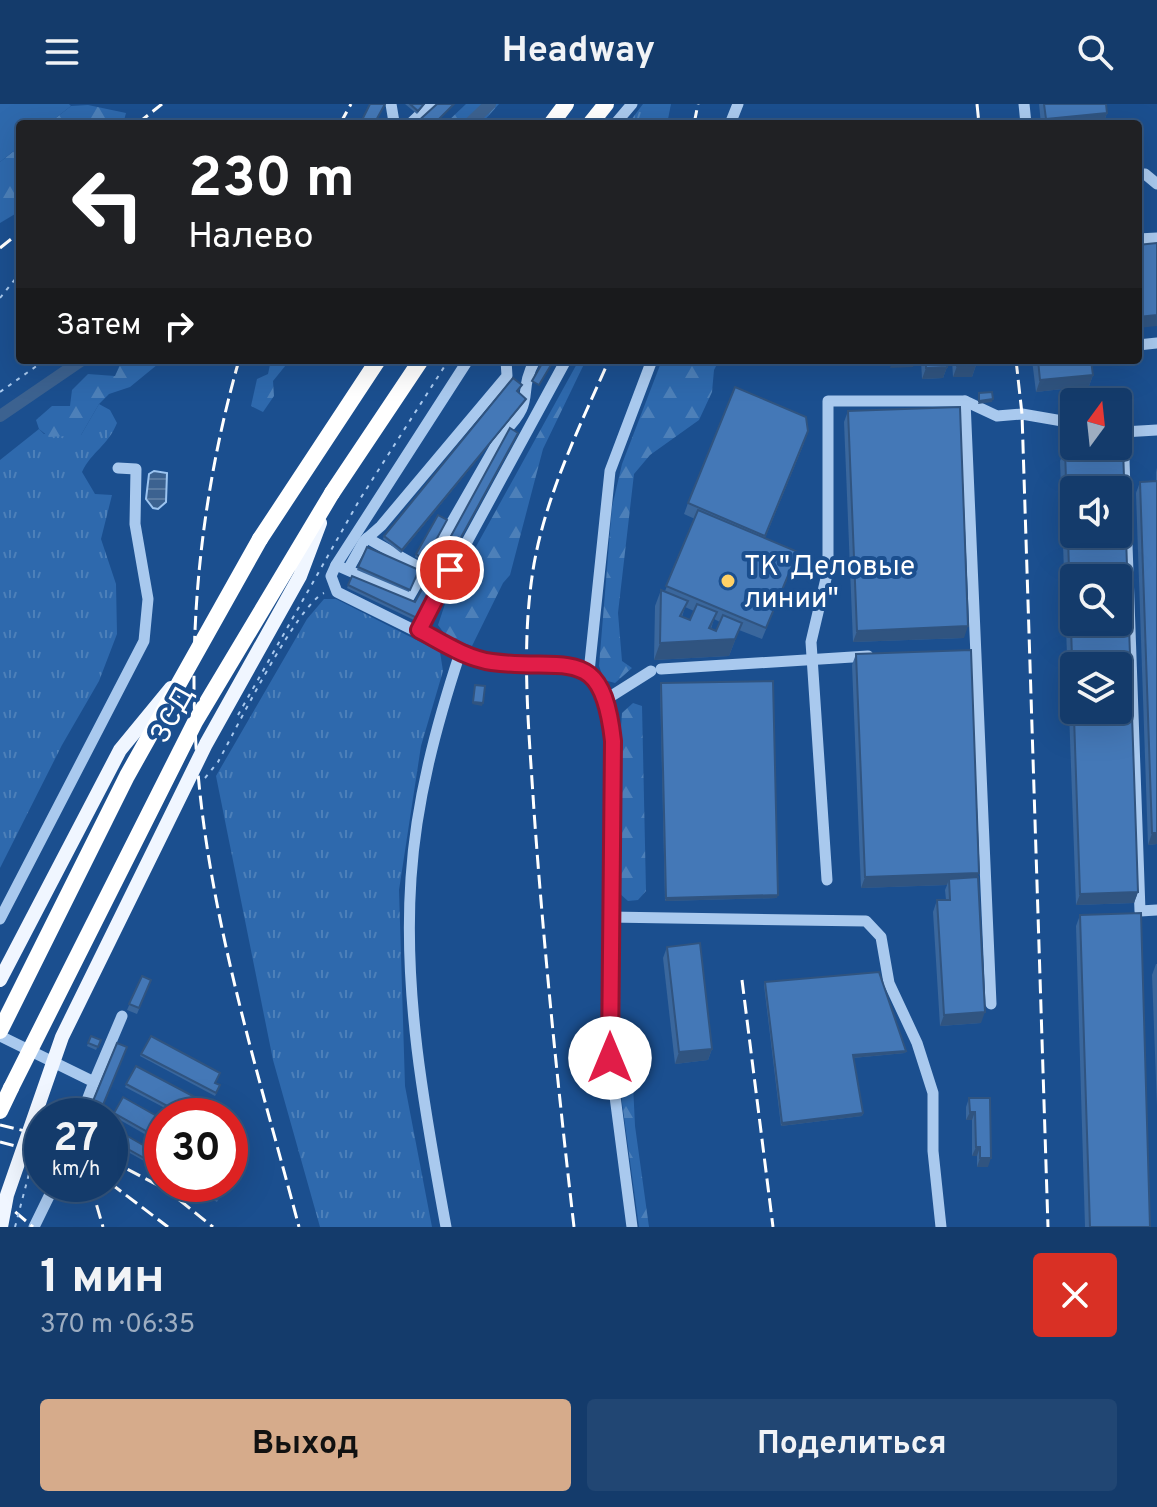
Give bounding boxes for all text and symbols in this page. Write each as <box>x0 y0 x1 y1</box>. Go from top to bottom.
text: Headway <box>502 29 655 75</box>
icon: menu <box>40 30 84 74</box>
icon: search <box>1073 30 1117 74</box>
text: 230 m <box>188 146 355 216</box>
icon: left <box>56 152 160 256</box>
text: Налево <box>188 215 314 261</box>
icon: right <box>157 304 201 348</box>
text: Затем <box>56 308 141 345</box>
north arrow <box>1060 388 1132 460</box>
map controls <box>1060 388 1132 724</box>
button: sound <box>1060 476 1132 548</box>
pin <box>416 536 484 604</box>
icon: arrive <box>428 548 472 592</box>
place label: ТК"Деловые линии" <box>744 550 915 618</box>
button: search <box>1060 564 1132 636</box>
marker: ТК"Деловые линии" <box>719 572 737 590</box>
button: layers <box>1060 652 1132 724</box>
street label: ЗСД <box>143 681 204 750</box>
position arrow <box>568 1016 652 1100</box>
speed limit sign: 30 <box>144 1098 248 1202</box>
text: 27 <box>53 1115 99 1165</box>
text: km/h <box>52 1157 100 1183</box>
text: 1 мин <box>40 1249 165 1309</box>
button: close <box>1033 1253 1117 1337</box>
text: 370 m · 06:35 <box>40 1309 195 1342</box>
button: Выход <box>40 1399 571 1491</box>
button: Поделиться <box>587 1399 1117 1491</box>

